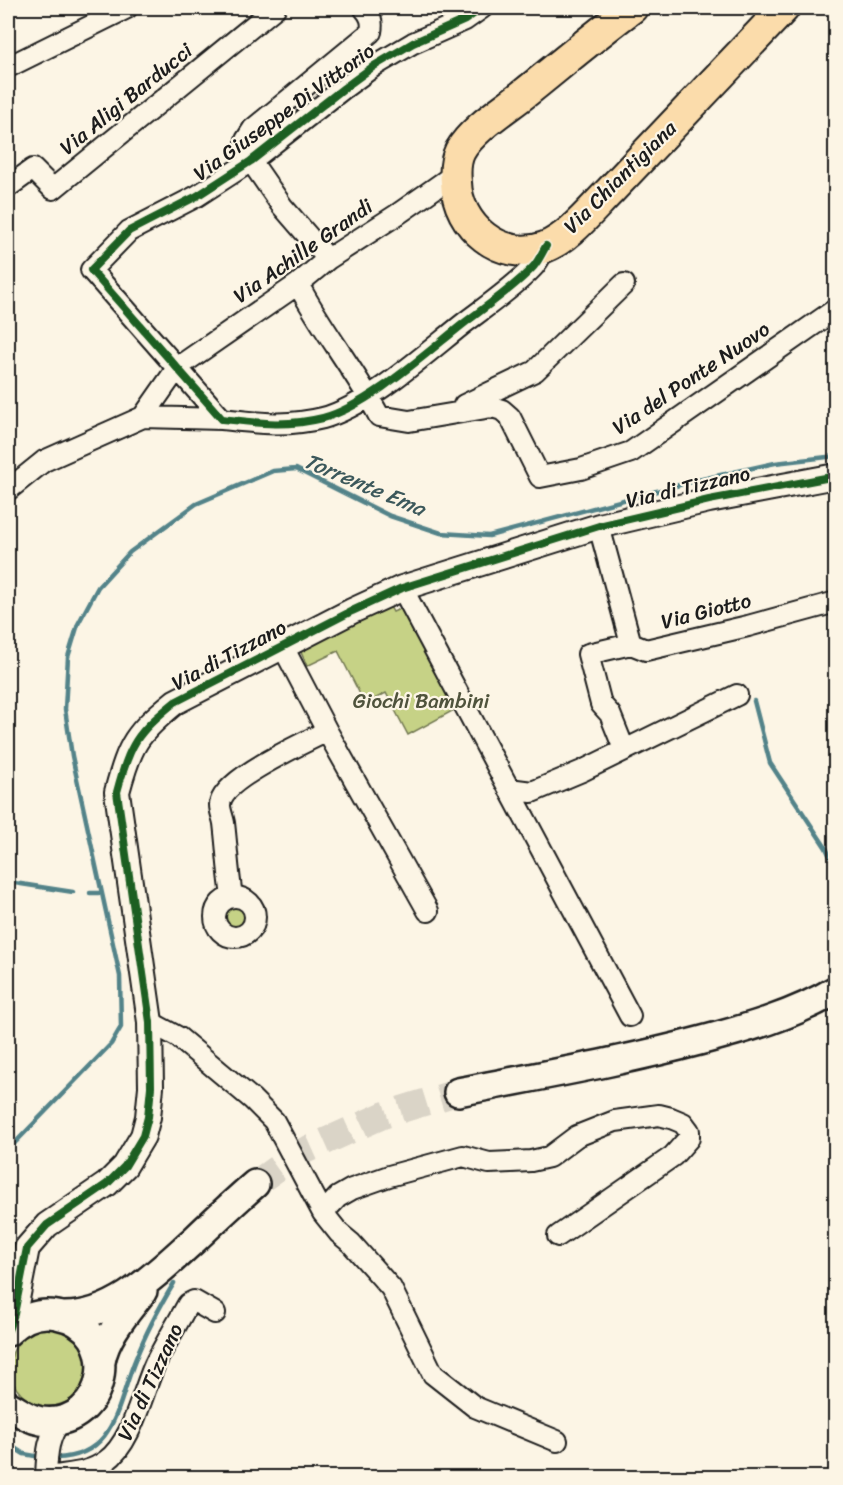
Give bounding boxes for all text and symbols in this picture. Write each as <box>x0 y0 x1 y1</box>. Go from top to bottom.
street label: Via Aligi Barducci <box>51 32 202 165</box>
street label: Via Giuseppe Di Vittorio <box>185 33 383 191</box>
street label: Via Chiantigiana <box>554 111 686 243</box>
street label: Via Achille Grandi <box>225 188 382 314</box>
street label: Via del Ponte Nuovo <box>604 311 778 445</box>
water label: Torrente Ema <box>298 441 434 528</box>
street label: Via di Tizzano <box>622 454 754 520</box>
street label: Via Giotto <box>657 581 755 641</box>
street label: Via di Tizzano <box>164 609 294 701</box>
park label: Giochi Bambini <box>353 682 491 720</box>
street label: Via di Tizzano <box>106 1317 194 1447</box>

